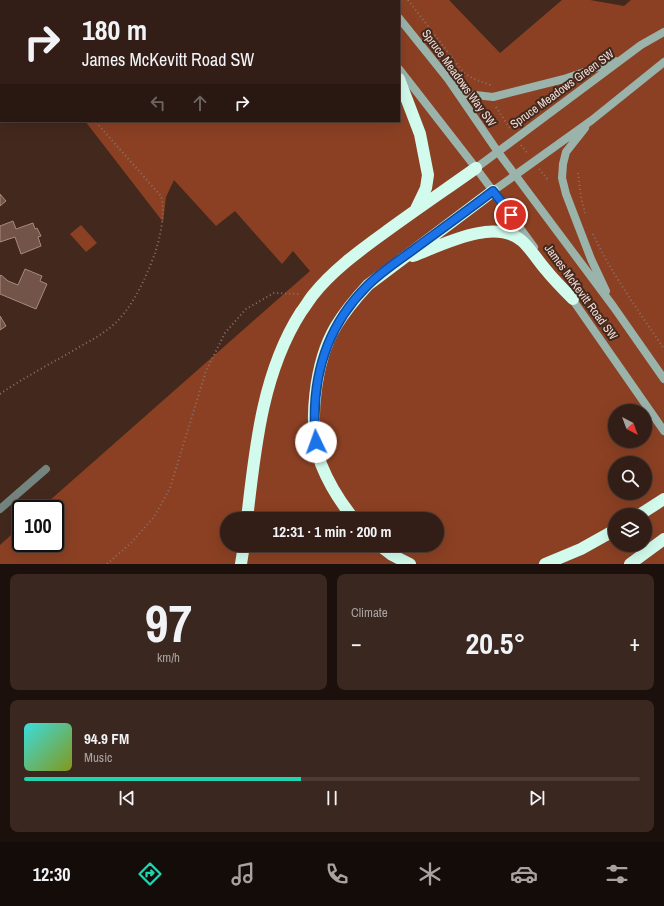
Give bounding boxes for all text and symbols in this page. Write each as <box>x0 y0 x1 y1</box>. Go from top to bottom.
text: 180 m <box>82 11 147 49</box>
icon: right <box>16 16 68 68</box>
street label: Spruce Meadows Way SW <box>418 26 500 130</box>
street label: Spruce Meadows Green SW <box>507 45 618 132</box>
text: James McKevitt Road SW <box>82 47 254 72</box>
icon: left <box>147 92 169 114</box>
icon: ahead <box>189 92 211 114</box>
icon: right <box>231 92 253 114</box>
pin <box>494 198 528 232</box>
icon: arrive <box>500 204 522 226</box>
street label: James McKevitt Road SW <box>541 241 622 344</box>
north arrow <box>608 404 652 448</box>
map controls <box>608 404 652 552</box>
position arrow <box>295 421 337 463</box>
button: search <box>608 456 652 500</box>
speed limit sign: 100 <box>12 500 64 552</box>
button: layers <box>608 508 652 552</box>
text: 12:31 · 1 min · 200 m <box>273 521 391 542</box>
text: 97 <box>145 588 192 658</box>
text: Climate <box>351 604 388 621</box>
text: 20.5° <box>466 623 525 663</box>
text: − <box>351 628 362 658</box>
text: + <box>629 628 640 658</box>
text: km/h <box>157 649 180 666</box>
text: 94.9 FM <box>84 728 129 749</box>
text: Music <box>84 749 112 766</box>
icon: previous <box>116 787 138 809</box>
icon: pause <box>321 787 343 809</box>
icon: next <box>526 787 548 809</box>
icon: directions <box>136 860 164 888</box>
icon: music <box>229 860 257 888</box>
icon: phone <box>323 860 351 888</box>
icon: climate <box>416 860 444 888</box>
icon: car <box>510 860 538 888</box>
icon: filters <box>603 860 631 888</box>
text: 12:30 <box>33 862 70 887</box>

